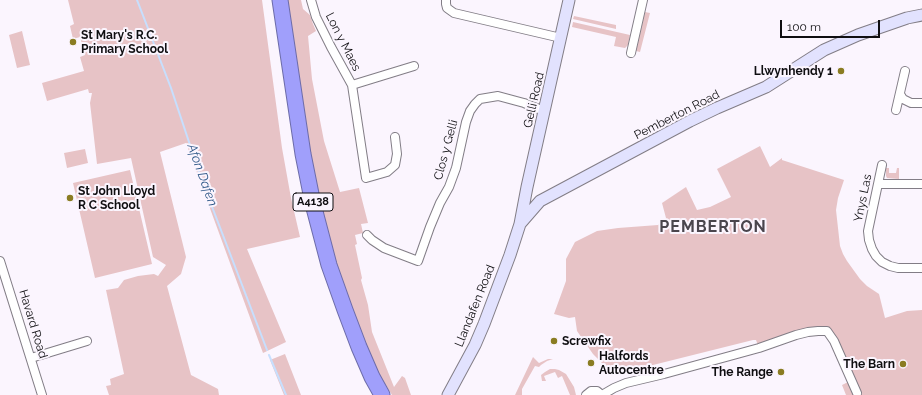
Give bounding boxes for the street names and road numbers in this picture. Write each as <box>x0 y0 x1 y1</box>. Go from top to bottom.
street label: Lon y Maes <box>322 10 364 74</box>
street label: Gelli Road <box>521 71 547 129</box>
street label: Pemberton Road <box>632 87 722 143</box>
street label: Clos y Gelli <box>431 118 461 182</box>
street label: Ynys Las <box>851 173 875 223</box>
road number: A4138 <box>293 193 333 211</box>
street label: Llandafen Road <box>452 263 498 349</box>
street label: Havard Road <box>16 288 50 360</box>

